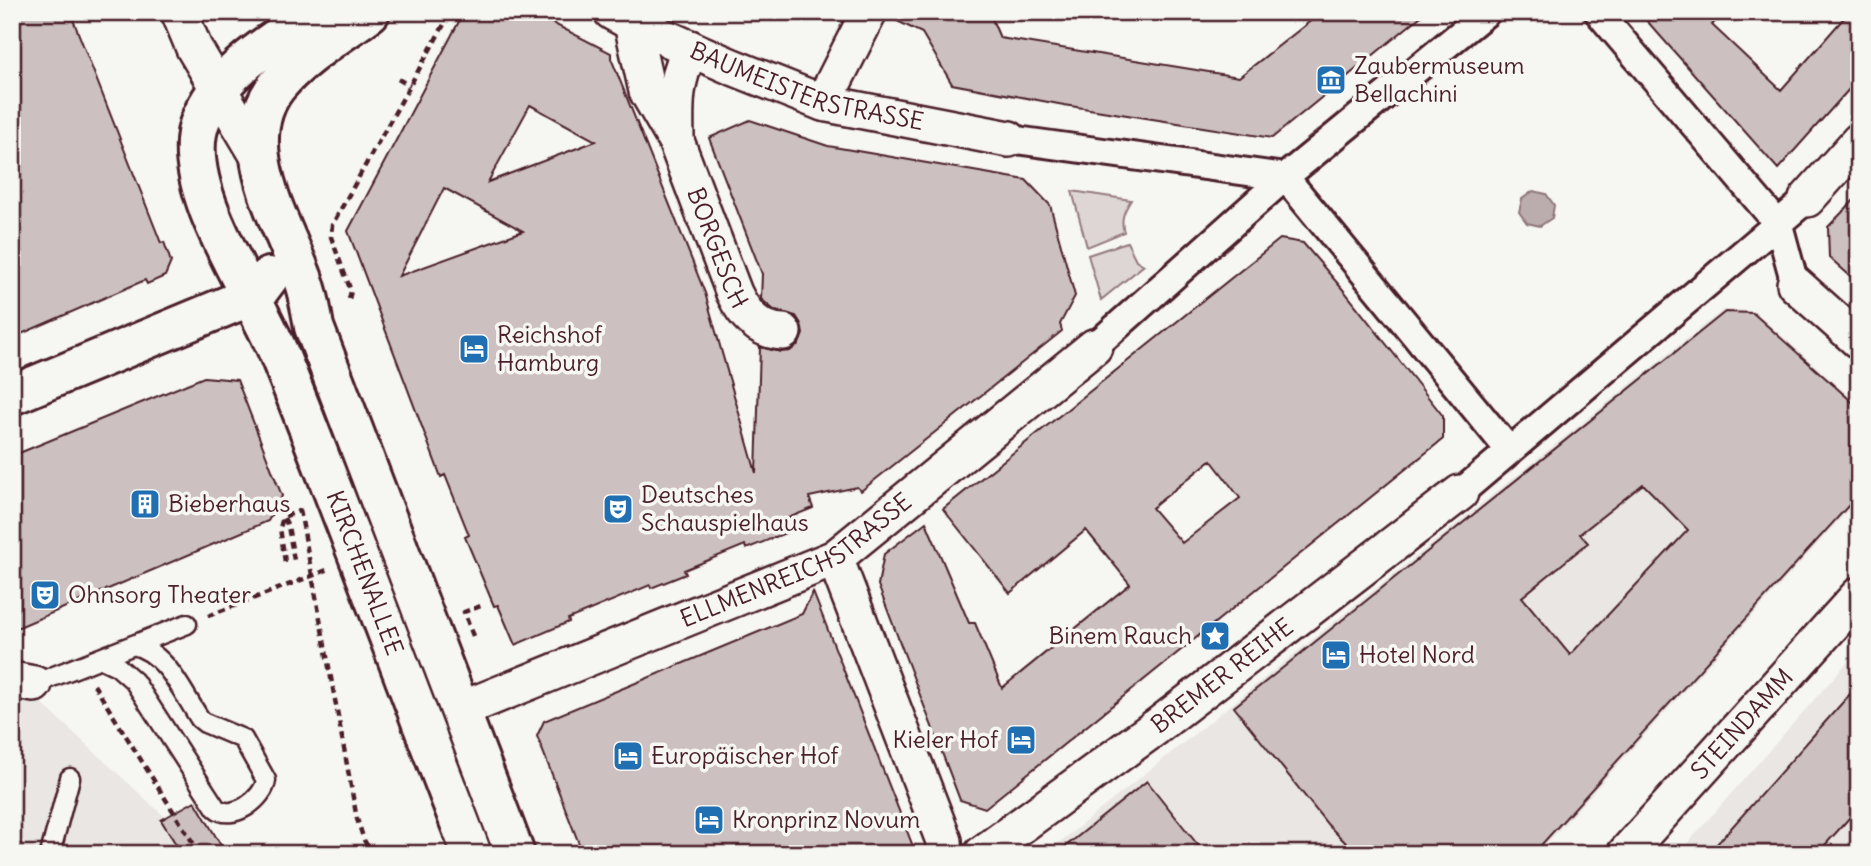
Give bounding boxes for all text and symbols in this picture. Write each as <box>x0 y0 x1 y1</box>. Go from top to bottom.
street label: BAUMEISTERSTRASSE <box>686 34 926 136</box>
place label: Zaubermuseum Bellachini <box>1354 50 1525 108</box>
museum icon: Zaubermuseum Bellachini <box>1314 63 1348 97</box>
street label: BORGESCH <box>681 183 755 313</box>
place label: Reichshof Hamburg <box>497 319 603 377</box>
hotel icon: Reichshof Hamburg <box>457 332 491 366</box>
place label: Deutsches Schauspielhaus <box>641 479 809 537</box>
street label: KIRCHENALLEE <box>320 486 410 659</box>
street label: ELLMENREICHSTRASSE <box>675 486 917 633</box>
building icon: Bieberhaus <box>128 487 162 521</box>
place label: Bieberhaus <box>168 488 290 518</box>
theatre icon: Deutsches Schauspielhaus <box>601 492 635 526</box>
theatre icon: Ohnsorg Theater <box>28 578 62 612</box>
place label: Ohnsorg Theater <box>68 579 251 609</box>
street label: BREMER REIHE <box>1145 611 1299 739</box>
place icon: Binem Rauch <box>1198 619 1232 653</box>
place label: Binem Rauch <box>1049 620 1192 650</box>
hotel icon: Hotel Nord <box>1319 638 1353 672</box>
place label: Hotel Nord <box>1359 639 1475 669</box>
street label: STEINDAMM <box>1684 662 1799 785</box>
hotel icon: Kieler Hof <box>1004 723 1038 757</box>
place label: Kieler Hof <box>893 724 999 754</box>
hotel icon: Europäischer Hof <box>611 739 645 773</box>
place label: Europäischer Hof <box>651 740 840 770</box>
hotel icon: Kronprinz Novum <box>692 803 726 837</box>
place label: Kronprinz Novum <box>732 804 920 834</box>

